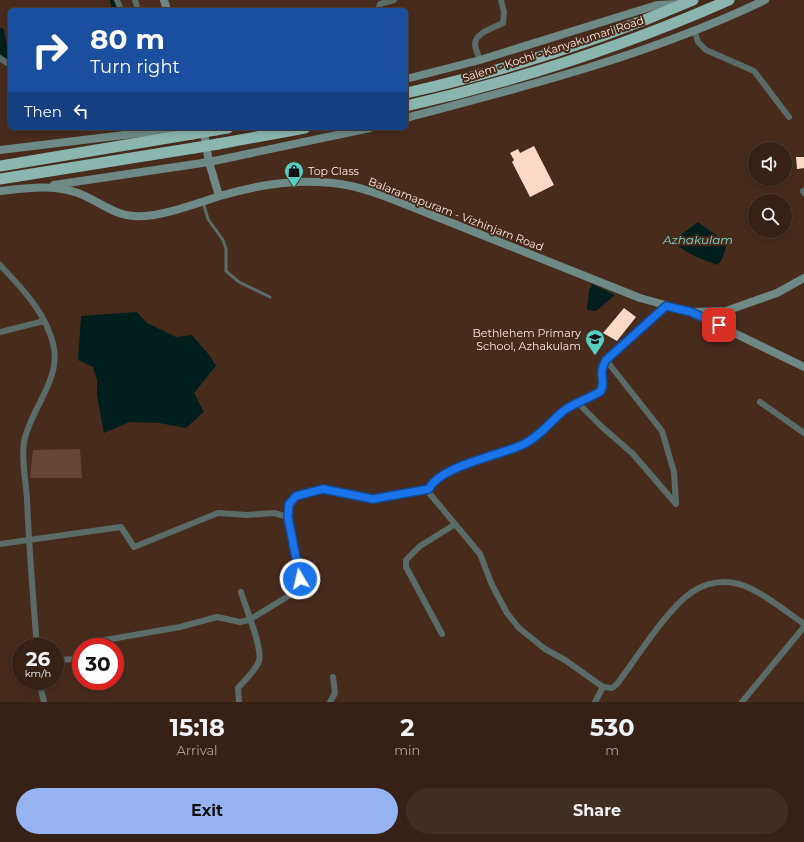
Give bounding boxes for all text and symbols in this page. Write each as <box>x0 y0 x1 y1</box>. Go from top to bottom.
street label: Salem - Kochi - Kanyakumari Road <box>460 13 646 85</box>
text: 80 m <box>90 22 165 56</box>
icon: right <box>24 24 76 76</box>
text: Turn right <box>90 56 180 78</box>
icon: left <box>70 100 92 122</box>
text: Then <box>24 102 62 121</box>
map controls <box>748 142 792 238</box>
button: sound <box>748 142 792 186</box>
shop icon: Top Class <box>283 160 305 188</box>
place label: Top Class <box>308 164 360 178</box>
street label: Balaramapuram - Vizhinjam Road <box>366 174 546 254</box>
button: search <box>748 194 792 238</box>
water label: Azhakulam <box>662 232 733 247</box>
pin <box>702 308 736 342</box>
icon: arrive <box>708 314 730 336</box>
place label: Bethlehem Primary School, Azhakulam <box>473 326 581 353</box>
school or university icon: Bethlehem Primary School, Azhakulam <box>584 328 606 356</box>
position arrow <box>279 558 321 600</box>
speed limit sign: 30 <box>72 638 124 690</box>
text: 26 <box>26 647 50 671</box>
text: km/h <box>25 667 51 680</box>
text: 15:18 <box>170 713 225 742</box>
text: 2 <box>400 713 414 742</box>
text: 530 <box>590 713 634 742</box>
text: Arrival <box>177 742 218 758</box>
text: min <box>394 742 420 758</box>
text: m <box>605 742 619 758</box>
button: Exit <box>16 788 398 834</box>
button: Share <box>406 788 788 834</box>

